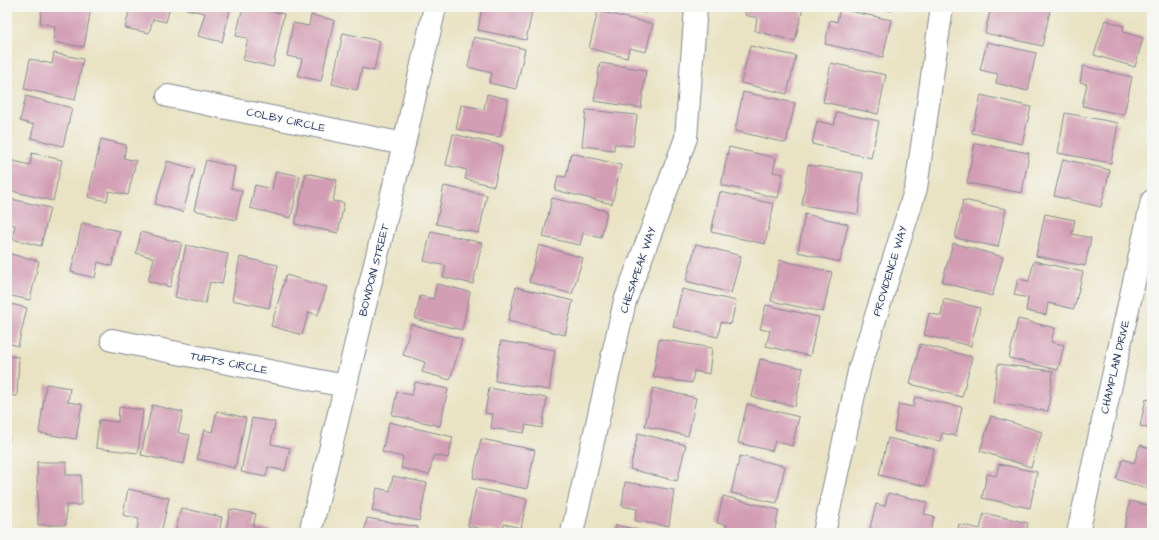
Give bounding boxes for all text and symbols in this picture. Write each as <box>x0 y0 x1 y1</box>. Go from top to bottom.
street label: COLBY CIRCLE <box>245 104 327 136</box>
street label: BOWDOIN STREET <box>355 222 393 318</box>
street label: PROVIDENCE WAY <box>869 224 911 318</box>
street label: CHESAPEAK WAY <box>616 225 660 315</box>
street label: CHAMPLAIN DRIVE <box>1097 318 1133 415</box>
street label: TUFTS CIRCLE <box>189 348 269 378</box>

